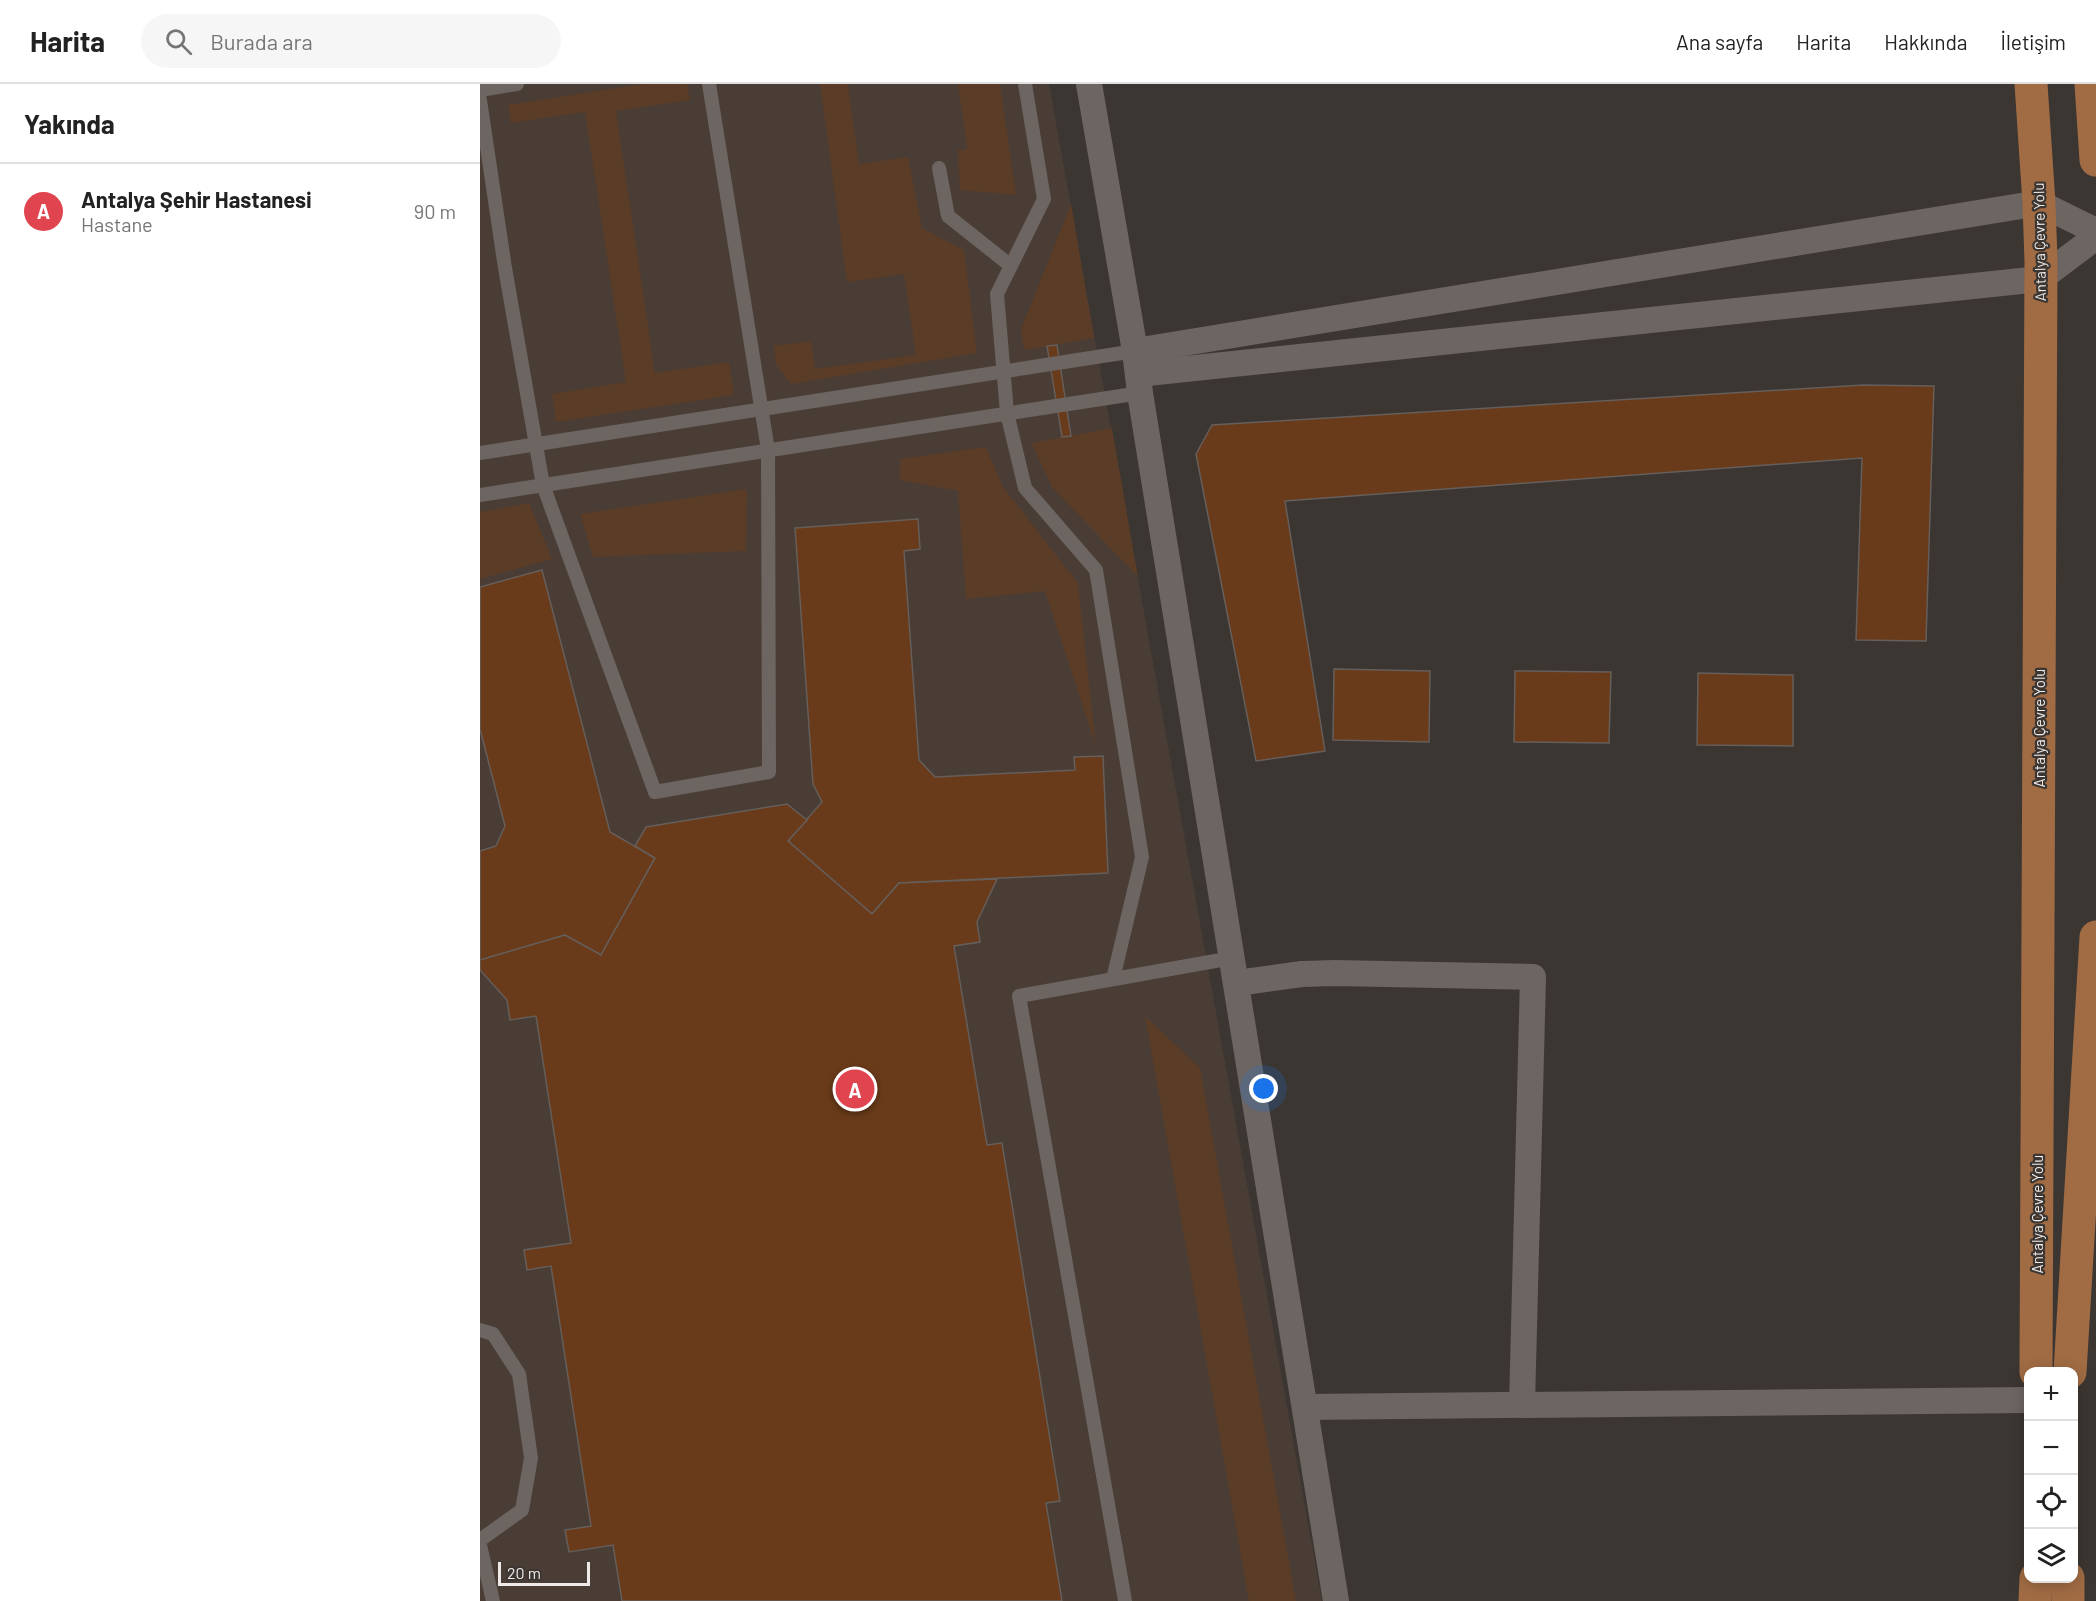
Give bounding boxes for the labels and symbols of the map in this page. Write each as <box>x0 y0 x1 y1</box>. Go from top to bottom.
street label: Antalya Çevre Yolu <box>2029 182 2049 302</box>
street label: Antalya Çevre Yolu <box>2030 669 2048 787</box>
pin: A <box>836 1066 874 1112</box>
your location <box>1249 1074 1278 1103</box>
street label: Antalya Çevre Yolu <box>2028 1155 2046 1273</box>
scale bar <box>498 1559 590 1586</box>

